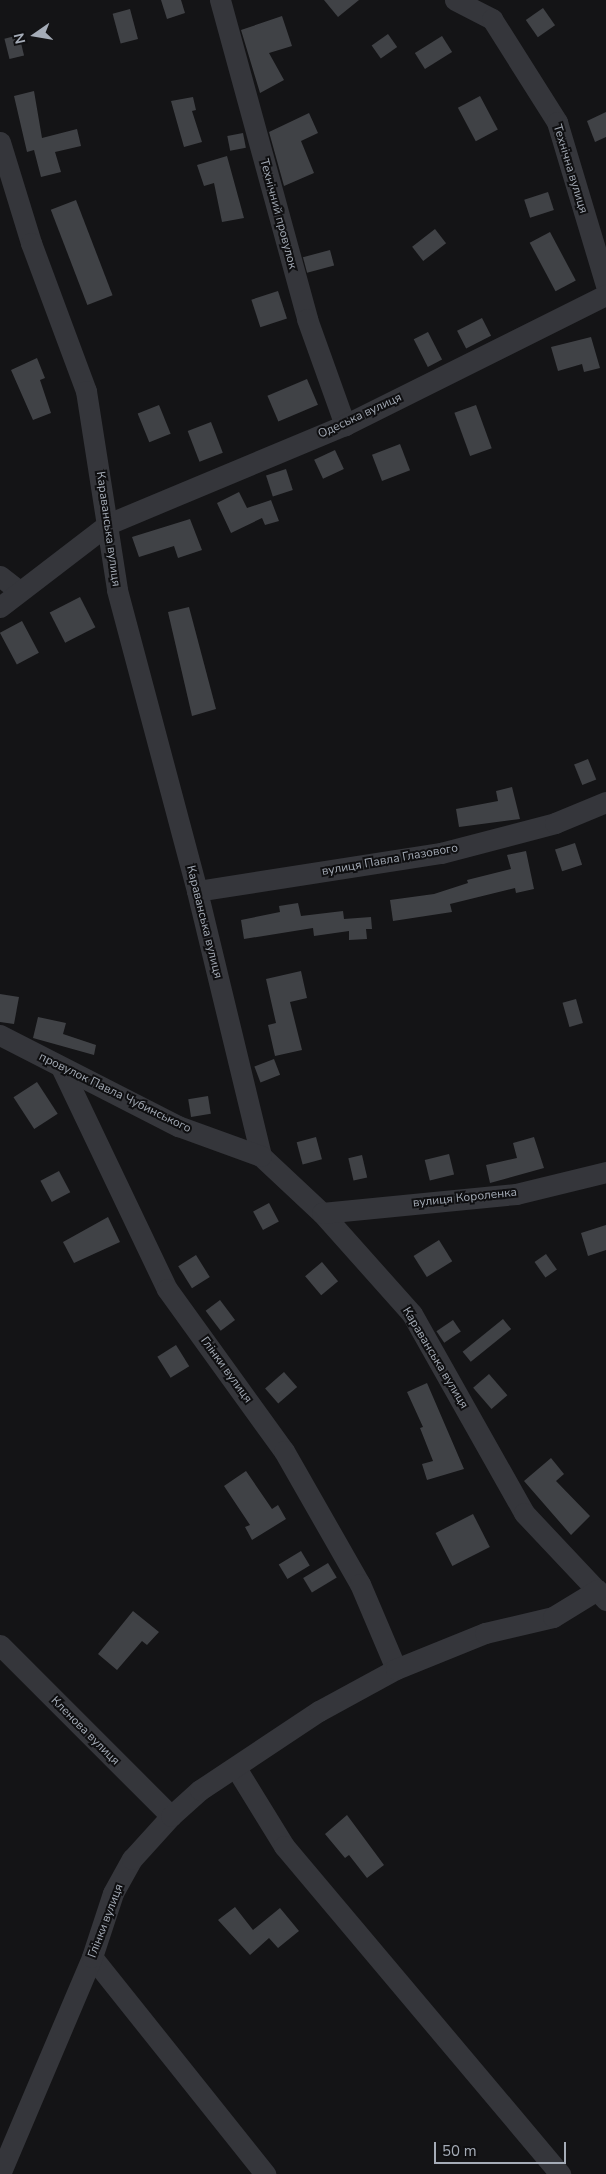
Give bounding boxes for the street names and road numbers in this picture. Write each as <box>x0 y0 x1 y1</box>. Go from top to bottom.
street label: Технічна вулиця <box>550 123 590 215</box>
street label: Технічний провулок <box>256 157 300 271</box>
street label: Одеська вулиця <box>316 390 404 442</box>
street label: Караванська вулиця <box>93 471 123 587</box>
street label: вулиця Павла Глазового <box>321 841 459 879</box>
street label: Караванська вулиця <box>183 864 225 980</box>
street label: провулок Павла Чубинського <box>37 1050 193 1136</box>
street label: вулиця Короленка <box>412 1185 518 1211</box>
street label: Караванська вулиця <box>399 1305 471 1411</box>
street label: Глінки вулиця <box>197 1334 255 1406</box>
street label: Кленова вулиця <box>48 1694 122 1768</box>
street label: Глінки вулиця <box>85 1882 127 1960</box>

